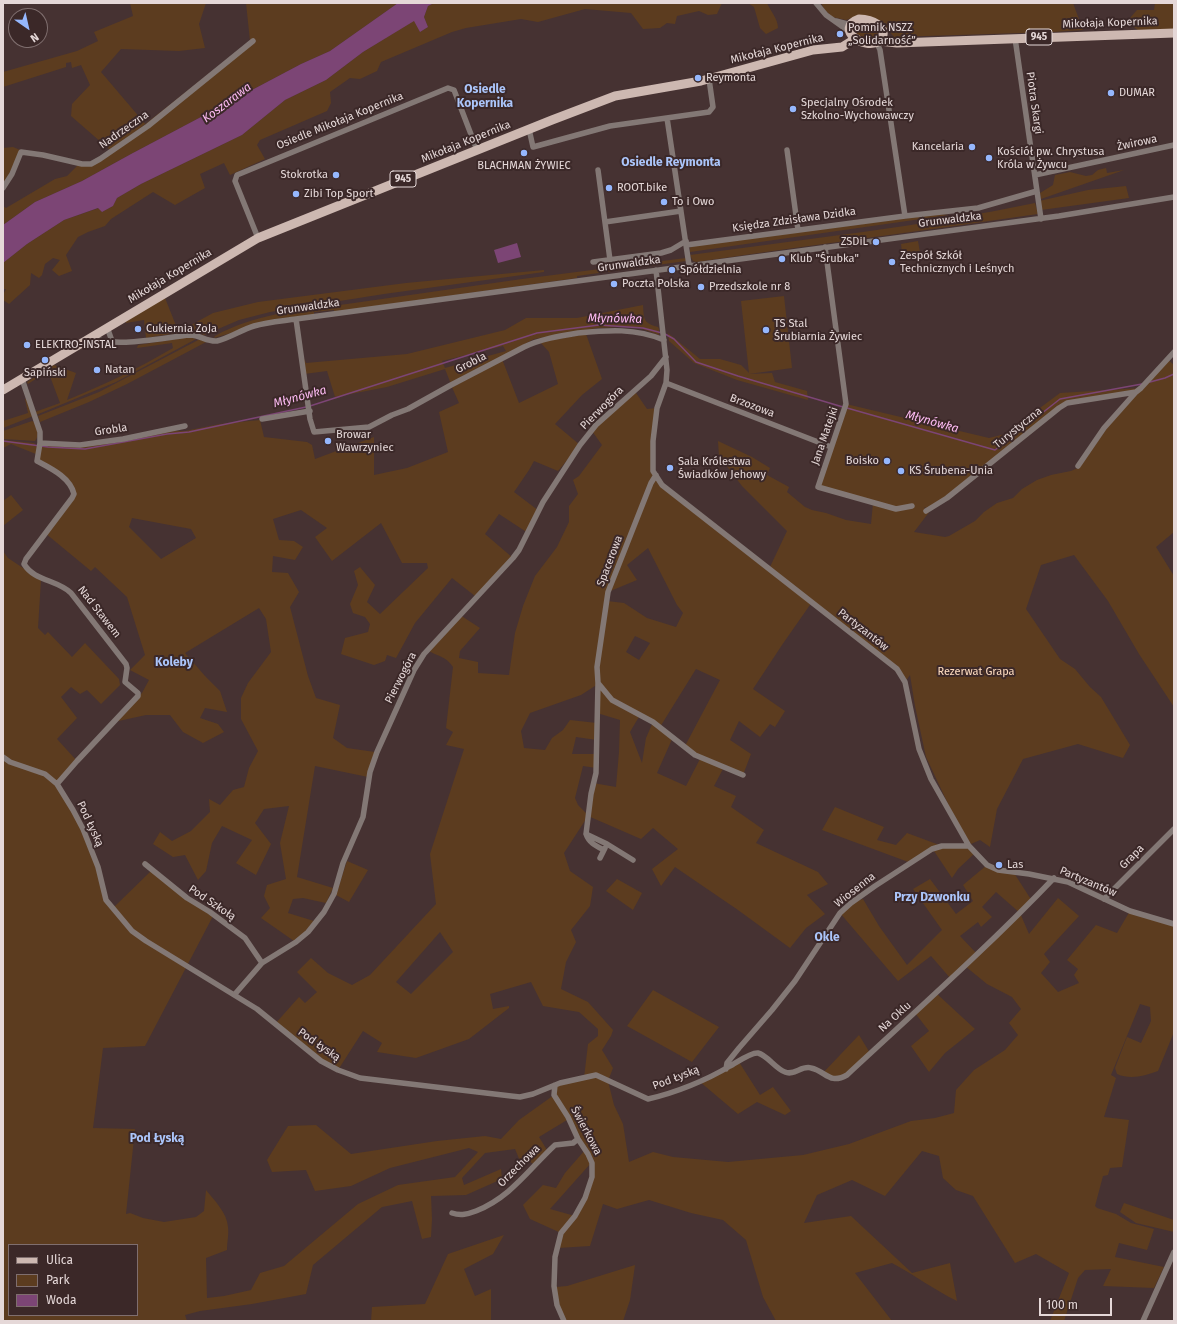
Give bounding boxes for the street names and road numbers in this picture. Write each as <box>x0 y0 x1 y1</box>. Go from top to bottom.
street label: Mikołaja Kopernika <box>1062 15 1158 31</box>
road number: 945 <box>1026 29 1052 45</box>
street label: Mikołaja Kopernika <box>729 31 825 67</box>
street label: Piotra Skargi <box>1023 71 1045 135</box>
street label: Osiedle Mikołaja Kopernika <box>275 89 405 153</box>
street label: Nadrzeczna <box>97 108 151 152</box>
street label: Mikołaja Kopernika <box>419 118 513 166</box>
street label: Żwirowa <box>1116 132 1158 154</box>
road number: 945 <box>390 171 416 187</box>
street label: Księdza Zdzisława Dzidka <box>731 205 857 235</box>
street label: Grunwaldzka <box>918 210 982 230</box>
street label: Mikołaja Kopernika <box>126 246 214 306</box>
street label: Grunwaldzka <box>597 253 661 275</box>
street label: Grunwaldzka <box>276 296 340 318</box>
street label: Grobla <box>453 350 489 376</box>
street label: Pierwogóra <box>578 384 626 432</box>
street label: Brzozowa <box>728 391 776 421</box>
street label: Jana Matejki <box>809 405 841 467</box>
street label: Turystyczna <box>991 405 1045 451</box>
street label: Grobla <box>94 421 128 439</box>
street label: Spacerowa <box>594 534 626 588</box>
street label: Nad Stawem <box>75 583 123 641</box>
street label: Partyzantów <box>835 606 891 654</box>
street label: Pierwogóra <box>382 650 420 706</box>
street label: Pod Łyską <box>74 799 106 849</box>
street label: Grapa <box>1117 842 1147 872</box>
street label: Partyzantów <box>1058 864 1118 900</box>
street label: Wiosenna <box>832 870 878 910</box>
street label: Pod Szkołą <box>186 882 238 924</box>
street label: Na Oklu <box>876 999 914 1035</box>
street label: Pod Łyską <box>295 1026 343 1064</box>
street label: Pod Łyską <box>651 1063 701 1093</box>
street label: Świerkowa <box>568 1105 604 1157</box>
street label: Orzechowa <box>495 1142 543 1190</box>

